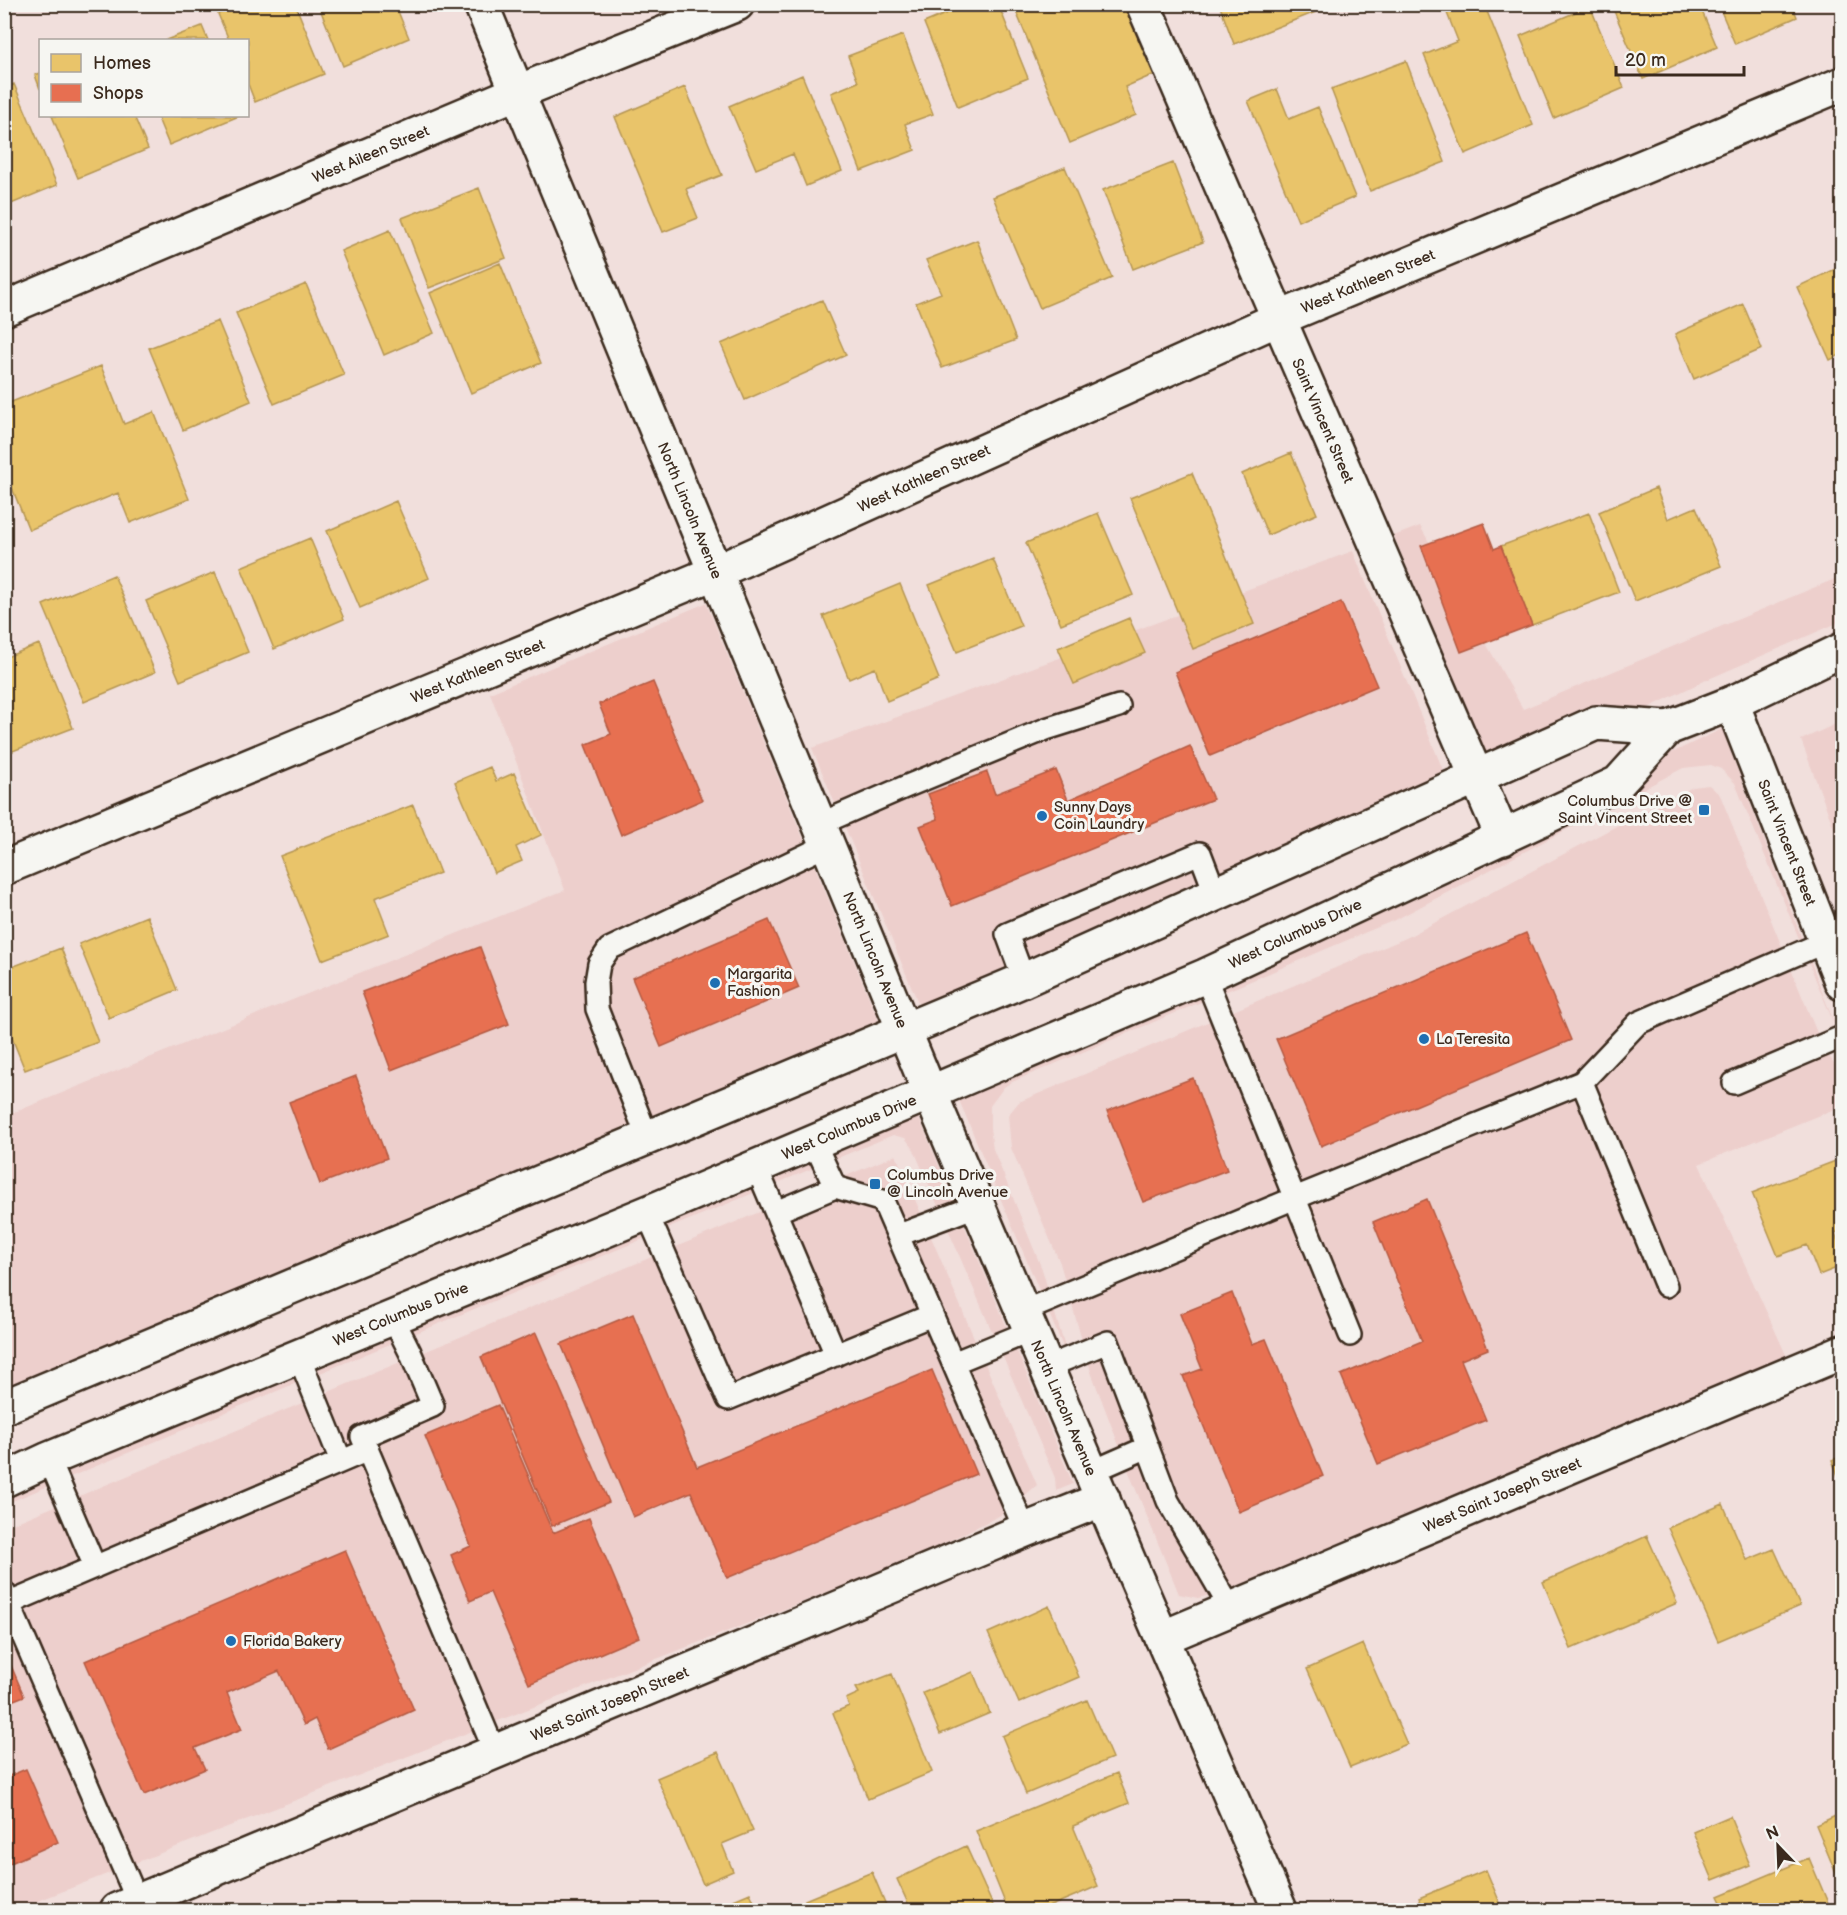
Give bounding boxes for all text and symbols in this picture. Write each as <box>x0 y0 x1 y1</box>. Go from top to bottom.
legend <box>39 39 249 117</box>
scale bar <box>1616 39 1744 77</box>
text: 20 m <box>1625 50 1666 71</box>
text: Homes <box>93 53 151 74</box>
text: Shops <box>93 83 144 104</box>
street label: West Aileen Street <box>309 121 432 187</box>
street label: West Kathleen Street <box>1298 245 1438 318</box>
street label: Saint Vincent Street <box>1288 356 1358 486</box>
street label: North Lincoln Avenue <box>653 440 726 582</box>
street label: West Kathleen Street <box>855 440 993 516</box>
street label: West Kathleen Street <box>408 635 548 707</box>
street label: Saint Vincent Street <box>1754 777 1820 909</box>
place label: Columbus Drive @ Saint Vincent Street <box>1558 792 1692 828</box>
place label: Sunny Days Coin Laundry <box>1054 798 1144 834</box>
marker: Columbus Drive @ Saint Vincent Street <box>1697 803 1711 817</box>
marker: Sunny Days Coin Laundry <box>1035 809 1049 823</box>
street label: North Lincoln Avenue <box>839 889 912 1031</box>
street label: West Columbus Drive <box>1226 895 1365 973</box>
place label: Margarita Fashion <box>727 965 792 1001</box>
marker: Margarita Fashion <box>708 976 722 990</box>
place label: La Teresita <box>1436 1030 1510 1049</box>
marker: La Teresita <box>1417 1032 1431 1046</box>
street label: West Columbus Drive <box>779 1090 920 1164</box>
place label: Columbus Drive @ Lincoln Avenue <box>887 1166 1008 1202</box>
marker: Columbus Drive @ Lincoln Avenue <box>868 1177 882 1191</box>
street label: West Columbus Drive <box>330 1278 471 1351</box>
street label: North Lincoln Avenue <box>1026 1337 1101 1479</box>
street label: West Saint Joseph Street <box>1420 1453 1584 1537</box>
place label: Florida Bakery <box>243 1632 342 1651</box>
marker: Florida Bakery <box>224 1634 238 1648</box>
street label: West Saint Joseph Street <box>528 1662 692 1745</box>
north arrow <box>1748 1816 1808 1876</box>
text: N <box>1763 1822 1782 1845</box>

